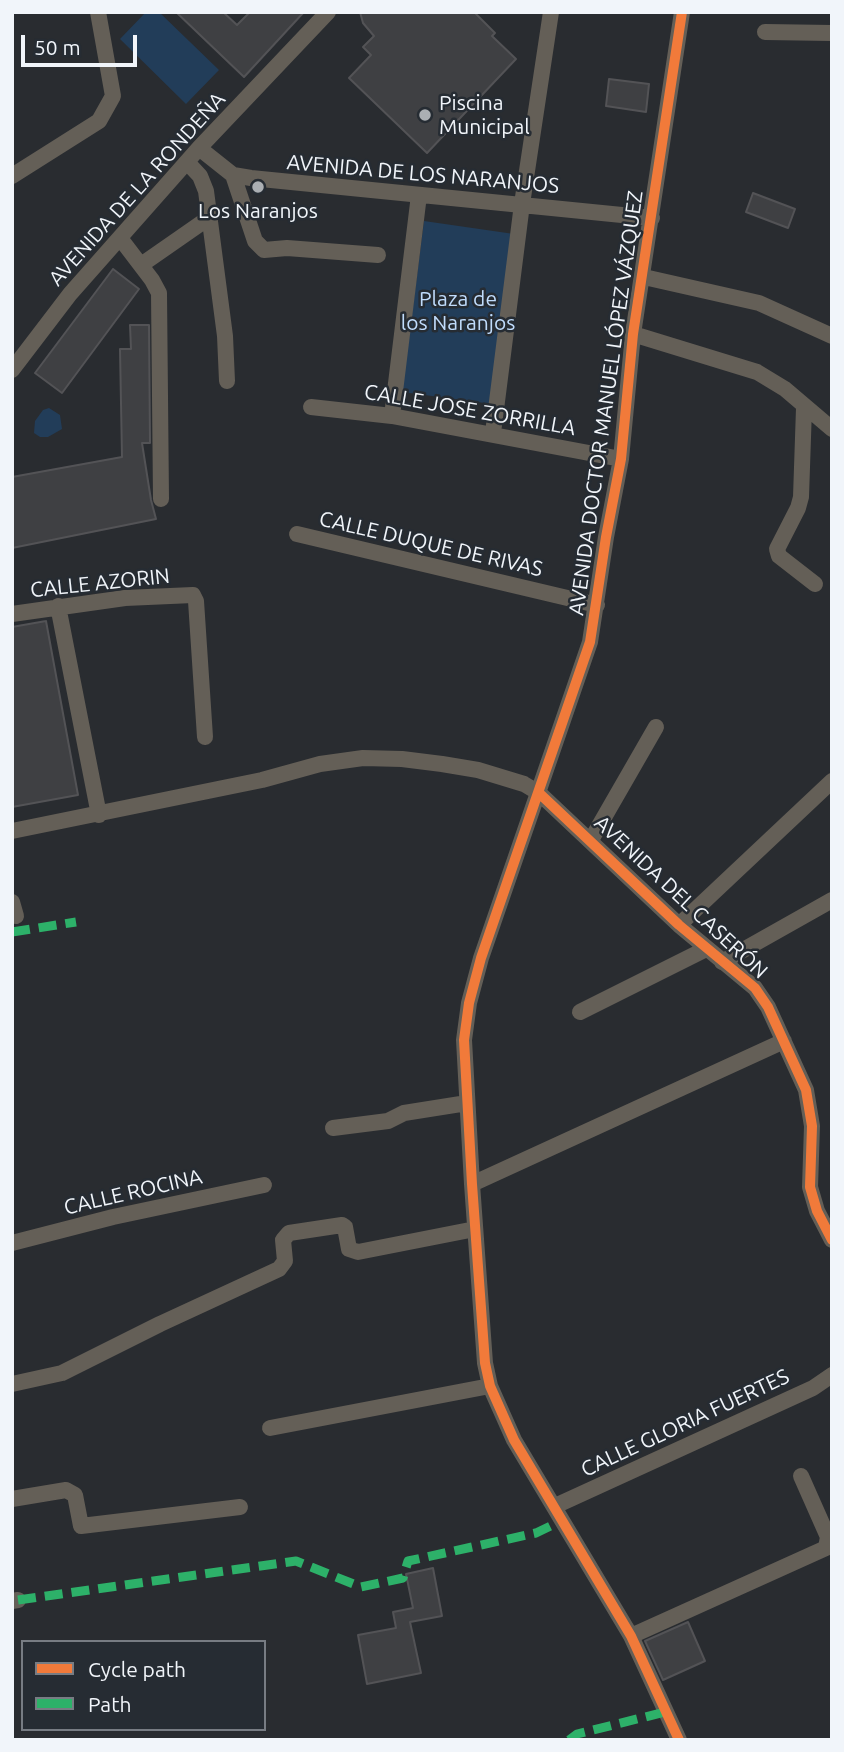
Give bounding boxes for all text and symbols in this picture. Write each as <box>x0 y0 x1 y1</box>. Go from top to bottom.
scale bar <box>24 21 140 65</box>
text: 50 m <box>34 35 81 59</box>
street label: AVENIDA DE LA RONDEÑA <box>43 87 231 291</box>
place label: Piscina Municipal <box>439 90 530 140</box>
marker: Piscina Municipal <box>417 107 433 123</box>
street label: AVENIDA DE LOS NARANJOS <box>286 150 560 198</box>
marker: Los Naranjos <box>250 179 266 195</box>
street label: AVENIDA DOCTOR MANUEL LÓPEZ VÁZQUEZ <box>564 189 648 617</box>
place label: Los Naranjos <box>198 198 318 224</box>
park label: Plaza de los Naranjos <box>401 286 515 336</box>
street label: CALLE JOSE ZORRILLA <box>362 379 578 441</box>
street label: CALLE DUQUE DE RIVAS <box>317 506 545 582</box>
street label: CALLE AZORIN <box>29 563 171 603</box>
street label: AVENIDA DEL CASERÓN <box>589 810 773 984</box>
street label: CALLE ROCINA <box>61 1164 205 1220</box>
street label: CALLE GLORIA FUERTES <box>577 1364 793 1482</box>
legend <box>21 1640 266 1731</box>
text: Cycle path <box>88 1657 186 1681</box>
text: Path <box>88 1692 131 1716</box>

